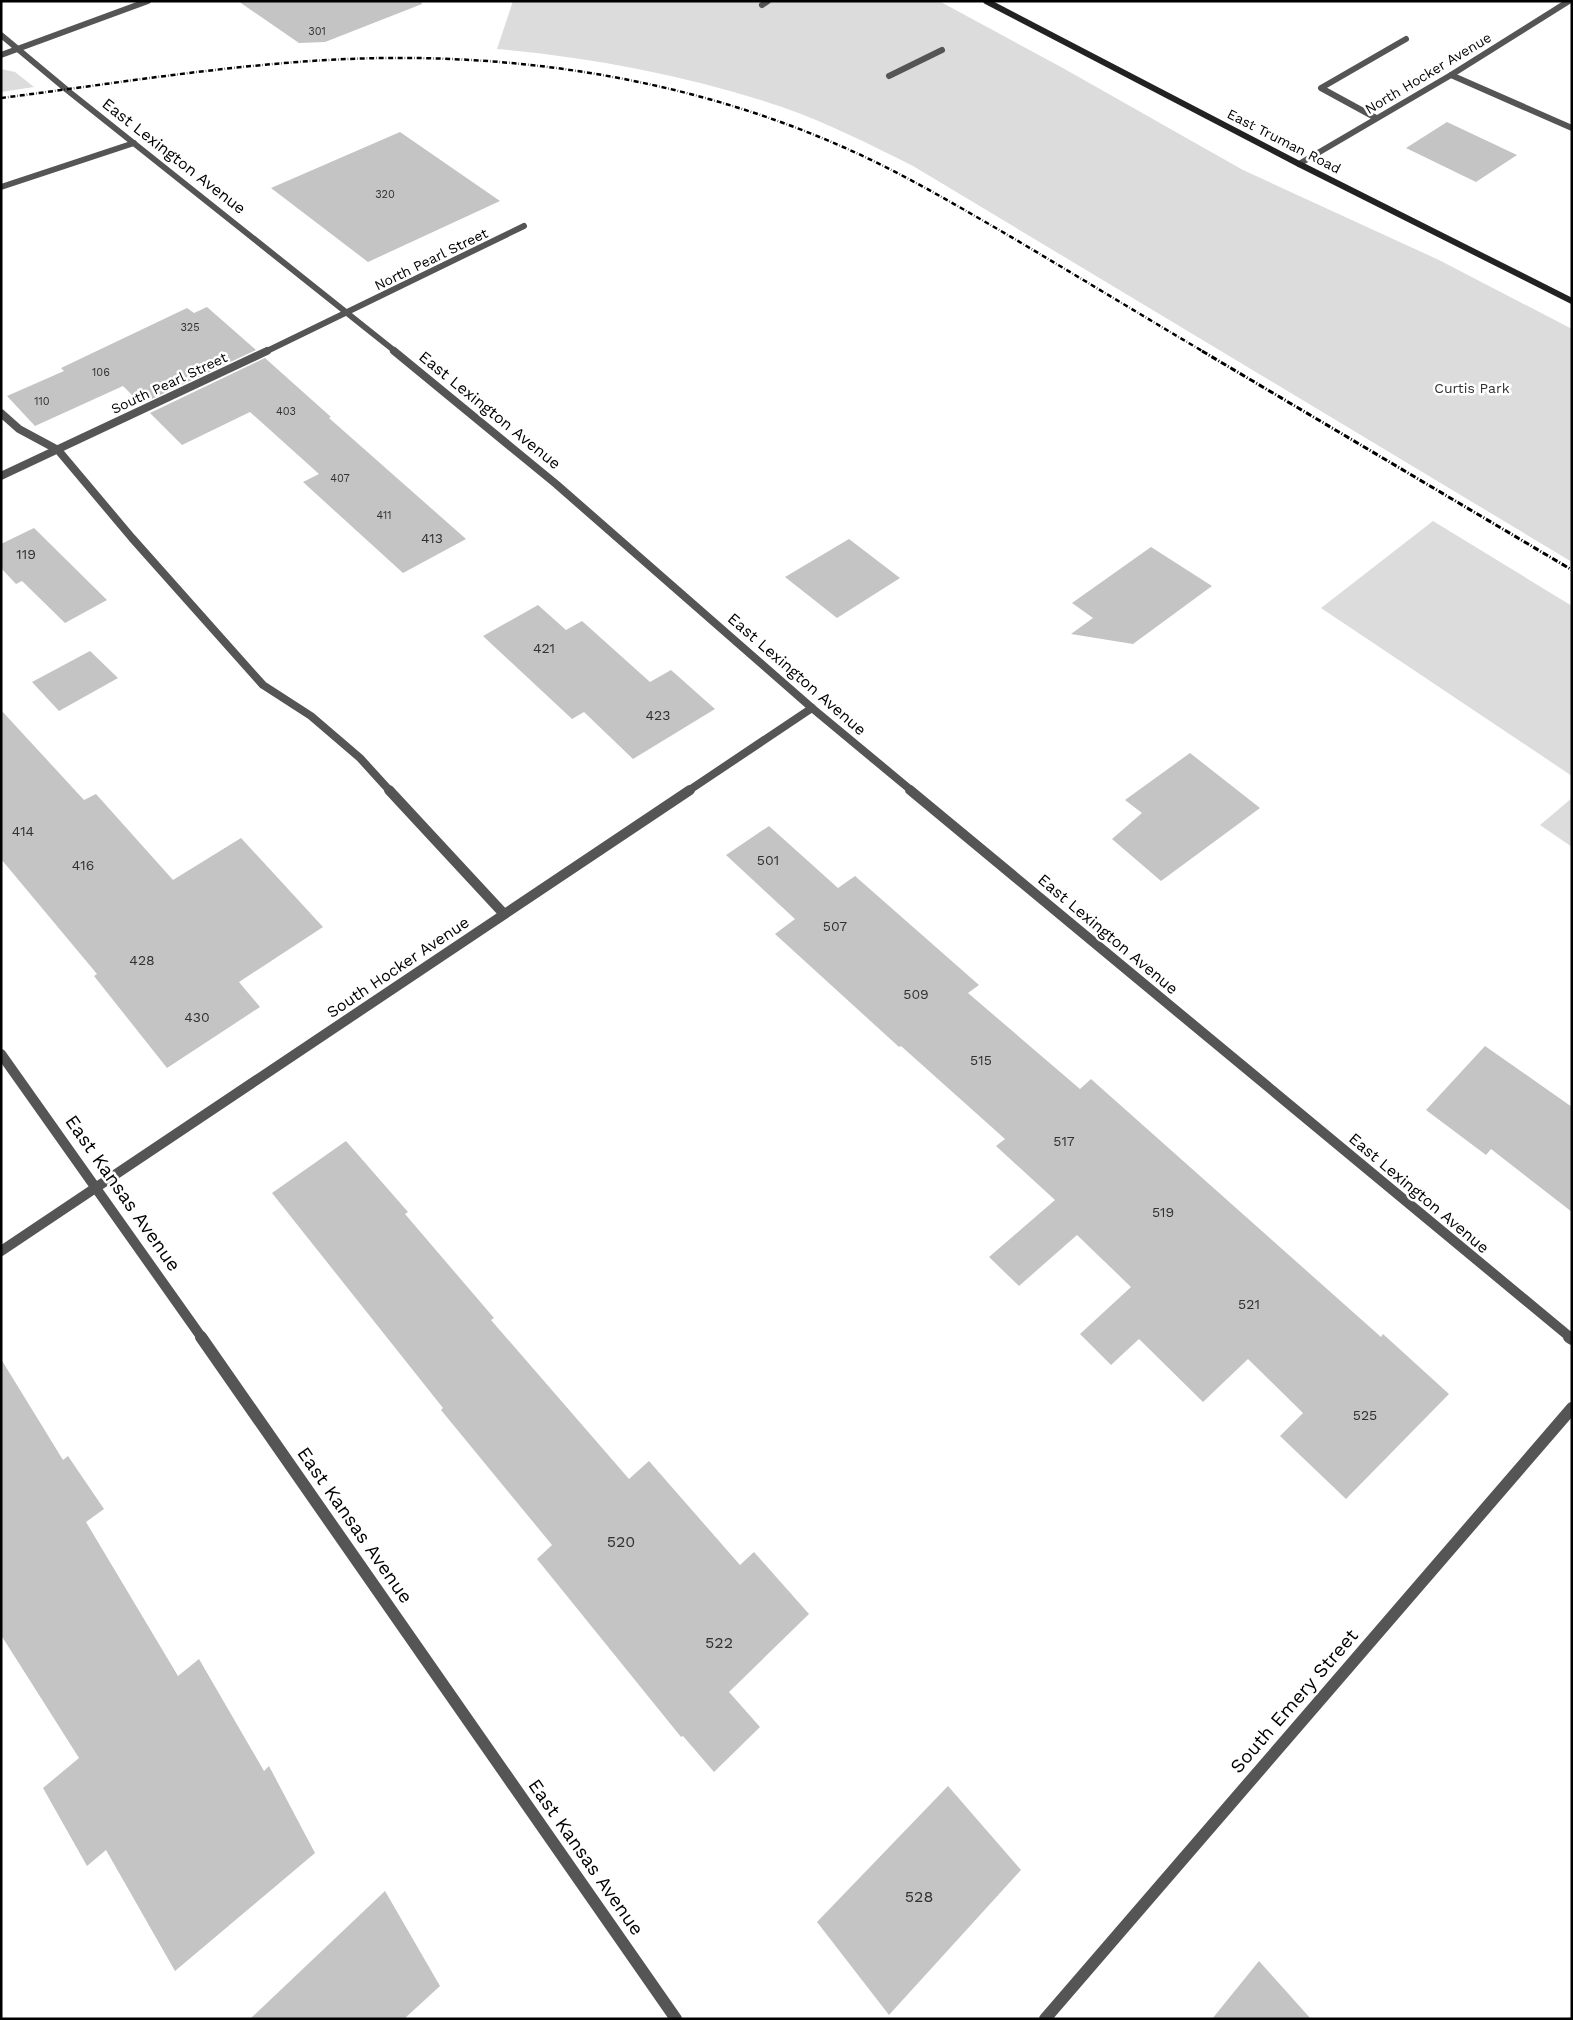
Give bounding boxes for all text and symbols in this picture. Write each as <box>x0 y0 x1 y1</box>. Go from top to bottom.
house number: 301 <box>308 25 326 38</box>
street label: North Hocker Avenue <box>1362 29 1494 117</box>
street label: East Lexington Avenue <box>98 94 250 218</box>
street label: East Truman Road <box>1225 105 1343 177</box>
house number: 320 <box>375 188 395 201</box>
street label: North Pearl Street <box>372 225 490 293</box>
house number: 325 <box>180 321 200 334</box>
street label: East Lexington Avenue <box>415 347 565 473</box>
street label: South Pearl Street <box>108 349 230 417</box>
house number: 106 <box>92 366 110 379</box>
park label: Curtis Park <box>1434 380 1510 396</box>
house number: 110 <box>34 395 50 408</box>
house number: 403 <box>276 405 296 418</box>
house number: 407 <box>330 472 350 485</box>
house number: 411 <box>376 509 392 522</box>
house number: 413 <box>421 530 443 546</box>
house number: 119 <box>16 546 36 562</box>
street label: East Lexington Avenue <box>724 609 870 739</box>
house number: 421 <box>533 640 555 656</box>
house number: 423 <box>646 707 670 723</box>
house number: 414 <box>12 823 34 839</box>
house number: 501 <box>757 852 779 868</box>
house number: 416 <box>72 857 94 873</box>
street label: East Lexington Avenue <box>1034 870 1182 998</box>
street label: South Hocker Avenue <box>323 912 473 1022</box>
house number: 507 <box>823 918 847 934</box>
house number: 428 <box>129 952 155 968</box>
house number: 509 <box>903 986 929 1002</box>
house number: 430 <box>184 1009 210 1025</box>
house number: 515 <box>970 1052 992 1068</box>
street label: East Kansas Avenue <box>60 1110 186 1276</box>
street label: East Lexington Avenue <box>1345 1129 1493 1257</box>
house number: 517 <box>1053 1133 1075 1149</box>
house number: 519 <box>1152 1204 1174 1220</box>
house number: 521 <box>1238 1296 1260 1312</box>
house number: 525 <box>1353 1407 1377 1423</box>
street label: East Kansas Avenue <box>292 1442 418 1608</box>
house number: 520 <box>607 1532 635 1551</box>
street label: South Emery Street <box>1225 1624 1363 1778</box>
house number: 522 <box>705 1633 733 1652</box>
street label: East Kansas Avenue <box>523 1774 649 1940</box>
house number: 528 <box>905 1887 933 1906</box>

